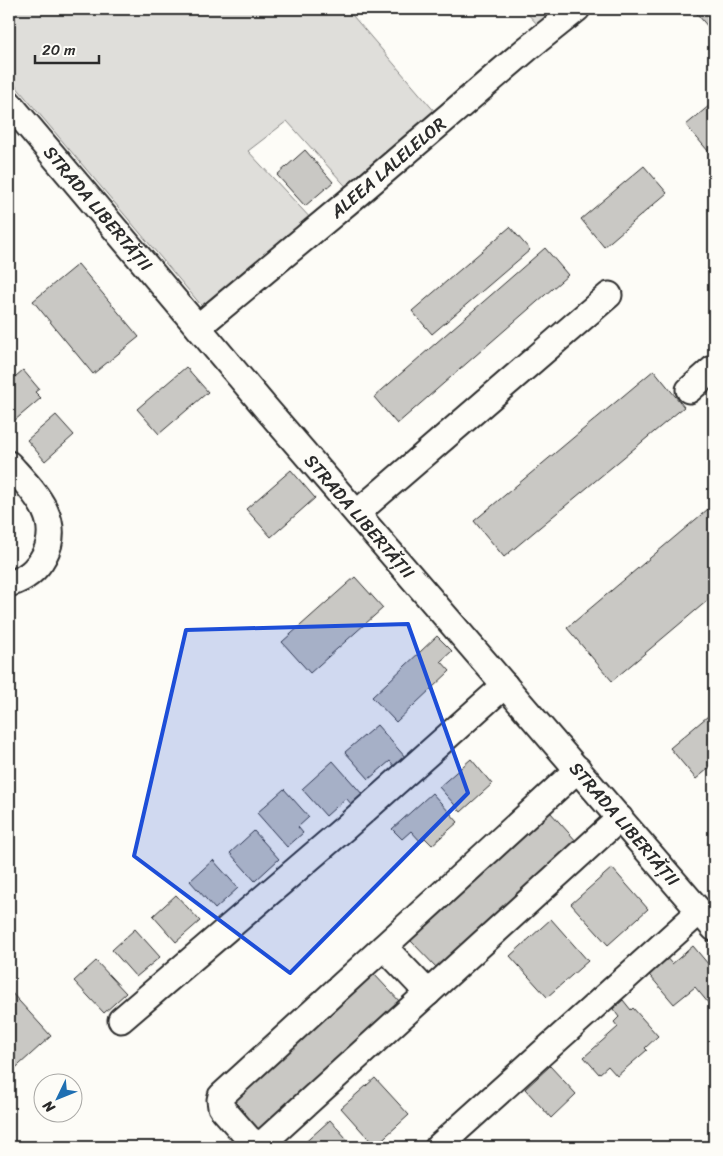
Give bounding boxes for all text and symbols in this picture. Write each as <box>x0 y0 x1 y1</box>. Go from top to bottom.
scale bar <box>35 32 99 64</box>
text: 20 m <box>42 37 76 63</box>
street label: ALEEA LALELELOR <box>322 109 454 227</box>
street label: STRADA LIBERTĂȚII <box>35 138 161 279</box>
street label: STRADA LIBERTĂȚII <box>296 447 423 587</box>
street label: STRADA LIBERTĂȚII <box>561 754 688 894</box>
north arrow <box>32 1074 82 1124</box>
text: N <box>36 1094 62 1119</box>

